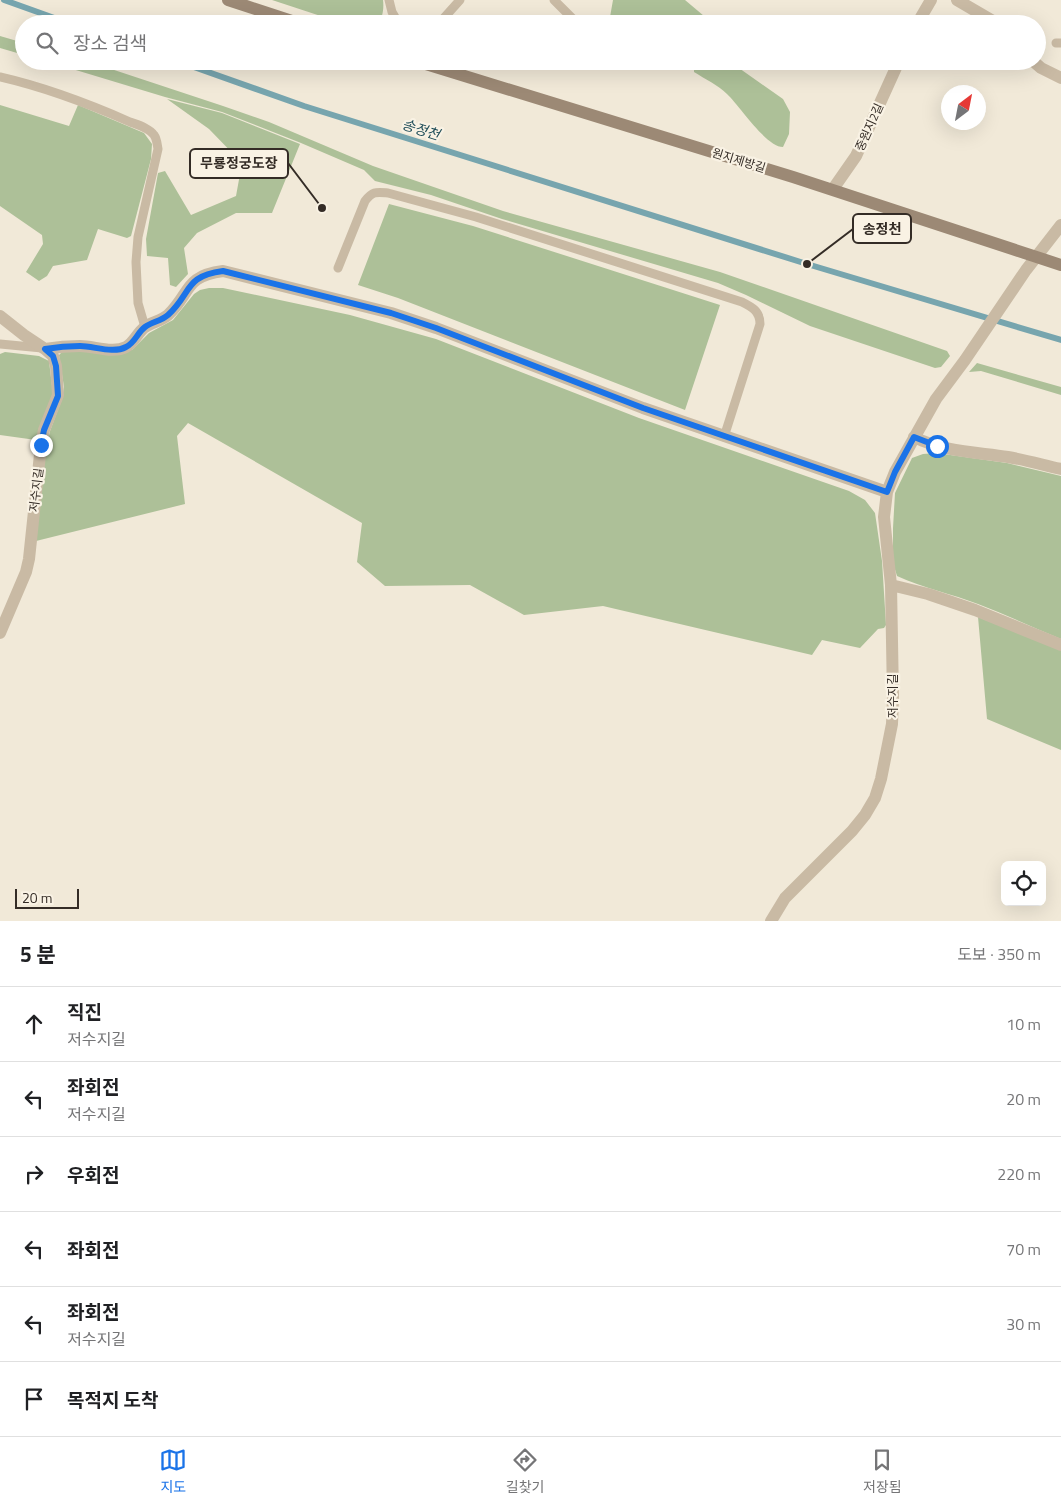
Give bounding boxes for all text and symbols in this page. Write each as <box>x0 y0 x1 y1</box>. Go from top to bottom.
search box <box>15 15 1046 70</box>
text: 장소 검색 <box>73 28 147 57</box>
icon: search <box>33 29 61 57</box>
north arrow <box>941 85 986 130</box>
street label: 중원지2길 <box>850 100 888 154</box>
water label: 송정천 <box>399 113 444 145</box>
street label: 원지제방길 <box>710 143 768 177</box>
callout: 무룡정궁도장 <box>190 149 288 178</box>
text: 무룡정궁도장 <box>200 152 278 173</box>
callout: 송정천 <box>853 214 911 243</box>
text: 송정천 <box>863 218 901 239</box>
route end <box>30 434 53 457</box>
route start <box>926 435 949 458</box>
street label: 저수지길 <box>24 467 48 513</box>
street label: 저수지길 <box>883 674 902 718</box>
map controls <box>1001 861 1046 906</box>
button: locate <box>1001 861 1046 906</box>
scale bar <box>15 886 79 909</box>
text: 20 m <box>22 887 52 908</box>
text: 5 분 <box>20 938 56 970</box>
text: 도보 · 350 m <box>957 942 1041 966</box>
text: 직진 <box>67 997 102 1026</box>
icon: ahead <box>20 1010 48 1038</box>
text: 10 m <box>1006 1012 1041 1036</box>
text: 저수지길 <box>67 1027 126 1051</box>
text: 좌회전 <box>67 1072 119 1101</box>
icon: left <box>20 1085 48 1113</box>
text: 20 m <box>1006 1087 1041 1111</box>
text: 저수지길 <box>67 1102 126 1126</box>
icon: right <box>20 1160 48 1188</box>
text: 우회전 <box>67 1160 119 1189</box>
text: 220 m <box>997 1162 1041 1186</box>
icon: left <box>20 1235 48 1263</box>
text: 좌회전 <box>67 1235 119 1264</box>
text: 70 m <box>1006 1237 1041 1261</box>
text: 좌회전 <box>67 1297 119 1326</box>
icon: left <box>20 1310 48 1338</box>
text: 30 m <box>1006 1312 1041 1336</box>
text: 저수지길 <box>67 1327 126 1351</box>
icon: arrive <box>20 1385 48 1413</box>
text: 목적지 도착 <box>67 1385 159 1414</box>
tab: 지도 <box>159 1446 187 1497</box>
tab: 길찾기 <box>506 1446 544 1497</box>
tab: 저장됨 <box>863 1446 902 1497</box>

